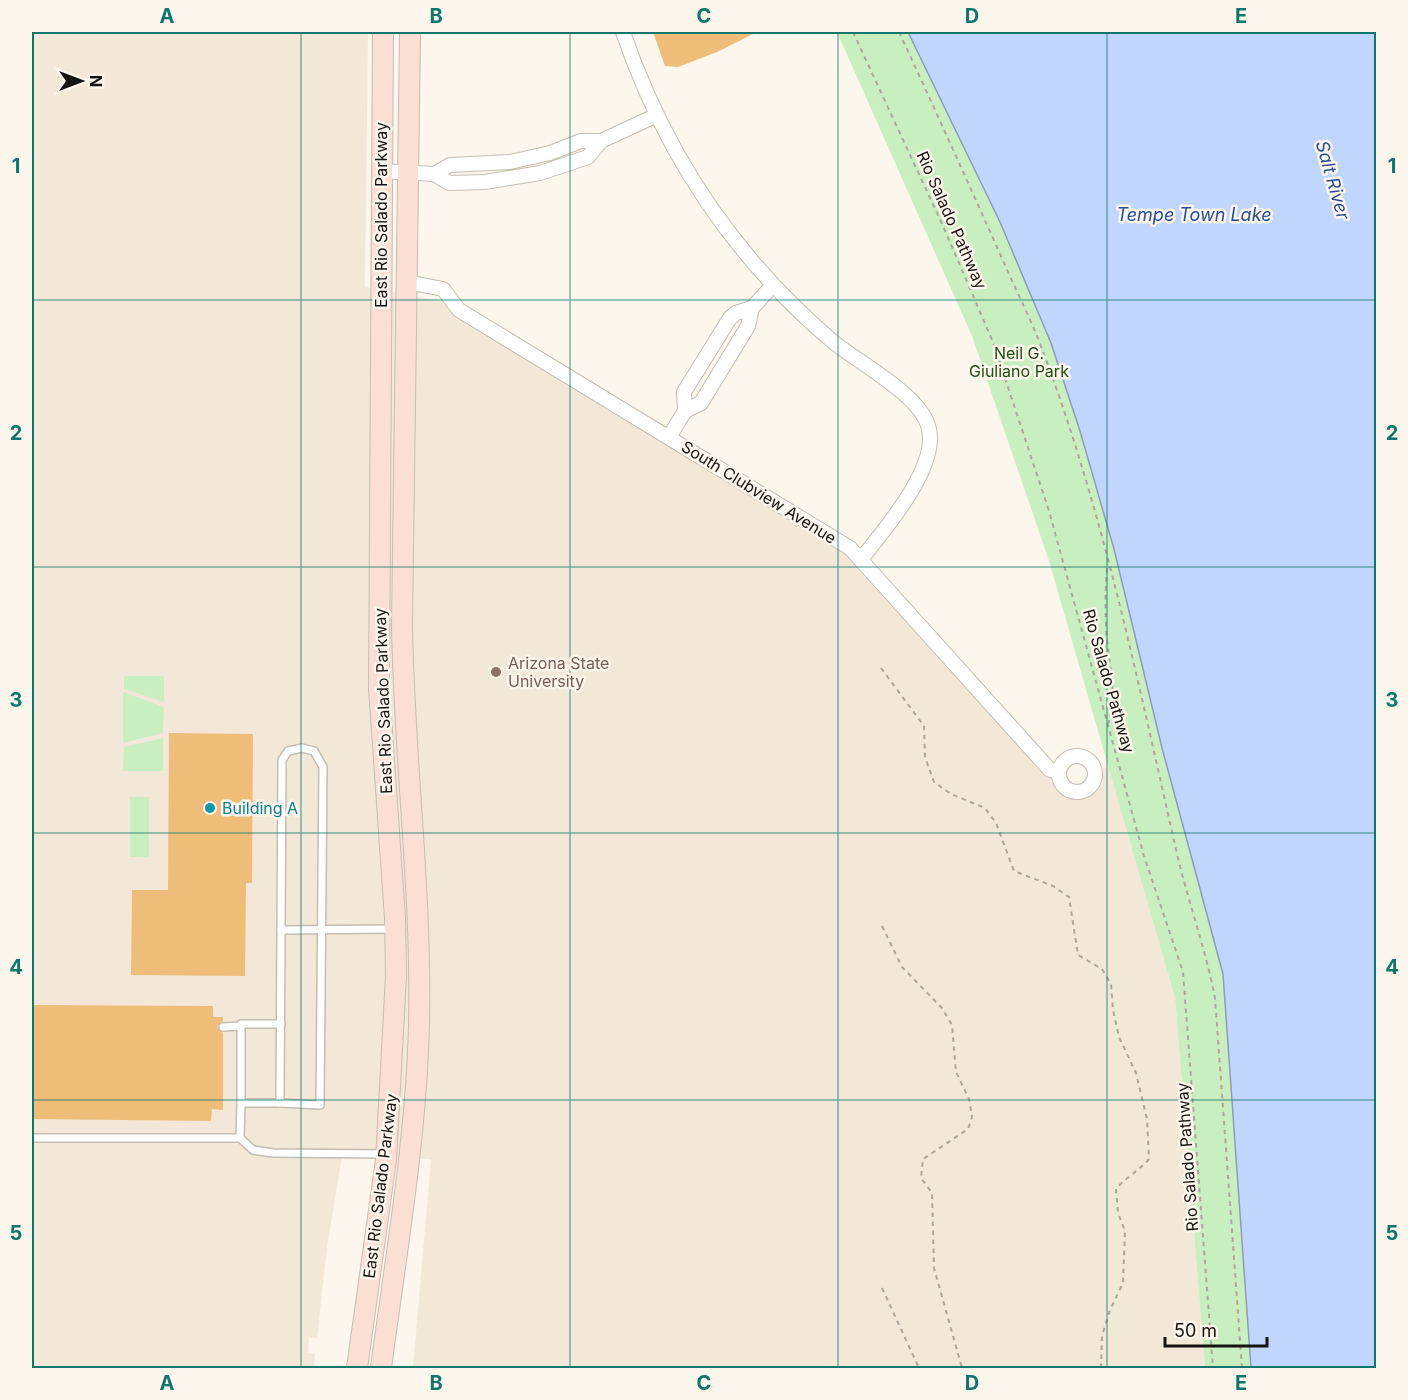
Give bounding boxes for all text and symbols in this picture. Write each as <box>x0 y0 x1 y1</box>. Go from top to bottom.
text: A <box>160 4 175 28</box>
text: B <box>429 4 443 28</box>
text: C <box>697 4 711 28</box>
text: D <box>965 4 979 28</box>
text: E <box>1235 4 1247 28</box>
north arrow <box>51 51 111 111</box>
text: N <box>86 75 106 87</box>
street label: East Rio Salado Parkway <box>371 122 391 308</box>
water label: Salt River <box>1312 138 1355 223</box>
street label: Rio Salado Pathway <box>913 148 991 292</box>
text: 1 <box>12 154 20 178</box>
text: 1 <box>1388 154 1396 178</box>
water label: Tempe Town Lake <box>1116 204 1272 225</box>
park label: Neil G. Giuliano Park <box>969 343 1069 381</box>
text: 2 <box>10 421 22 445</box>
text: 2 <box>1386 421 1398 445</box>
street label: South Clubview Avenue <box>678 436 840 548</box>
street label: Rio Salado Pathway <box>1079 607 1139 755</box>
street label: East Rio Salado Parkway <box>370 608 396 794</box>
place label: Arizona State University <box>508 653 609 691</box>
marker: Arizona State University <box>489 665 503 679</box>
text: 3 <box>10 688 22 712</box>
text: 3 <box>1386 688 1398 712</box>
place label: Building A <box>222 798 298 818</box>
marker: Building A <box>203 801 217 815</box>
text: 4 <box>9 955 23 979</box>
text: 4 <box>1385 955 1399 979</box>
street label: Rio Salado Pathway <box>1172 1082 1202 1232</box>
street label: East Rio Salado Parkway <box>359 1092 401 1280</box>
text: 5 <box>10 1221 22 1245</box>
text: 5 <box>1386 1221 1398 1245</box>
scale bar <box>1165 1310 1267 1348</box>
text: 50 m <box>1174 1320 1217 1341</box>
text: A <box>160 1371 175 1395</box>
text: B <box>429 1371 443 1395</box>
text: C <box>697 1371 711 1395</box>
text: D <box>965 1371 979 1395</box>
text: E <box>1235 1371 1247 1395</box>

